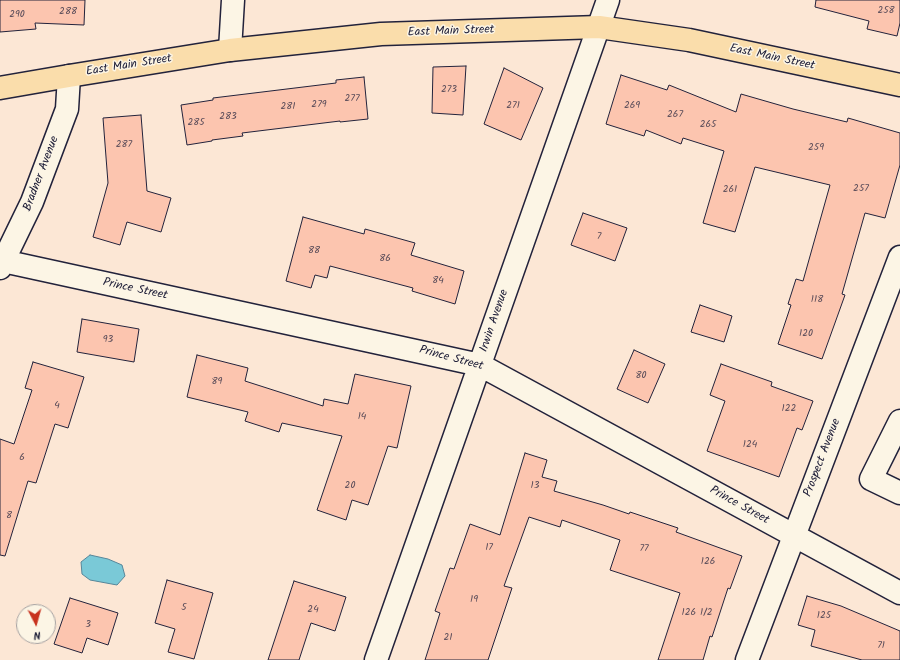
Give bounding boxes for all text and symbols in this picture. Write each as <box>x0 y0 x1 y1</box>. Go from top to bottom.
house number: 258 <box>877 5 895 17</box>
house number: 288 <box>59 6 77 18</box>
house number: 290 <box>9 9 25 21</box>
street label: East Main Street <box>407 23 495 41</box>
street label: East Main Street <box>728 42 816 74</box>
street label: East Main Street <box>85 52 173 80</box>
house number: 273 <box>441 84 457 96</box>
house number: 277 <box>344 93 360 105</box>
house number: 279 <box>311 99 327 111</box>
house number: 271 <box>506 100 520 112</box>
house number: 269 <box>624 100 640 112</box>
house number: 281 <box>281 101 295 113</box>
house number: 267 <box>667 109 683 121</box>
house number: 283 <box>219 111 237 123</box>
house number: 285 <box>187 117 205 129</box>
house number: 265 <box>700 119 716 131</box>
street label: Bradner Avenue <box>21 134 63 214</box>
house number: 287 <box>116 139 132 151</box>
house number: 259 <box>808 142 824 154</box>
house number: 257 <box>853 183 869 195</box>
house number: 261 <box>723 184 737 196</box>
house number: 7 <box>597 231 601 243</box>
house number: 88 <box>308 245 320 257</box>
house number: 86 <box>379 253 391 265</box>
house number: 84 <box>432 275 444 287</box>
street label: Prince Street <box>101 276 169 304</box>
street label: Irwin Avenue <box>478 288 512 354</box>
house number: 118 <box>811 294 823 306</box>
house number: 120 <box>799 328 813 340</box>
house number: 93 <box>103 334 113 346</box>
street label: Prince Street <box>417 344 485 374</box>
house number: 80 <box>635 370 647 382</box>
house number: 89 <box>212 376 222 388</box>
house number: 4 <box>54 400 60 412</box>
house number: 122 <box>782 403 796 415</box>
house number: 14 <box>358 411 366 423</box>
street label: Prospect Avenue <box>802 417 844 499</box>
house number: 124 <box>743 439 757 451</box>
house number: 6 <box>19 452 25 464</box>
house number: 20 <box>345 480 355 492</box>
house number: 13 <box>531 480 539 492</box>
street label: Prince Street <box>707 484 771 528</box>
house number: 8 <box>6 510 12 522</box>
house number: 17 <box>485 542 493 554</box>
house number: 77 <box>639 543 649 555</box>
house number: 126 <box>701 556 715 568</box>
house number: 19 <box>470 594 478 606</box>
house number: 5 <box>181 602 187 614</box>
north arrow <box>16 604 56 644</box>
house number: 24 <box>307 604 319 616</box>
house number: 126 1/2 <box>681 607 713 619</box>
house number: 125 <box>817 610 831 622</box>
house number: 3 <box>85 619 91 631</box>
text: N <box>33 626 42 644</box>
house number: 21 <box>444 632 452 644</box>
house number: 71 <box>877 640 885 652</box>

